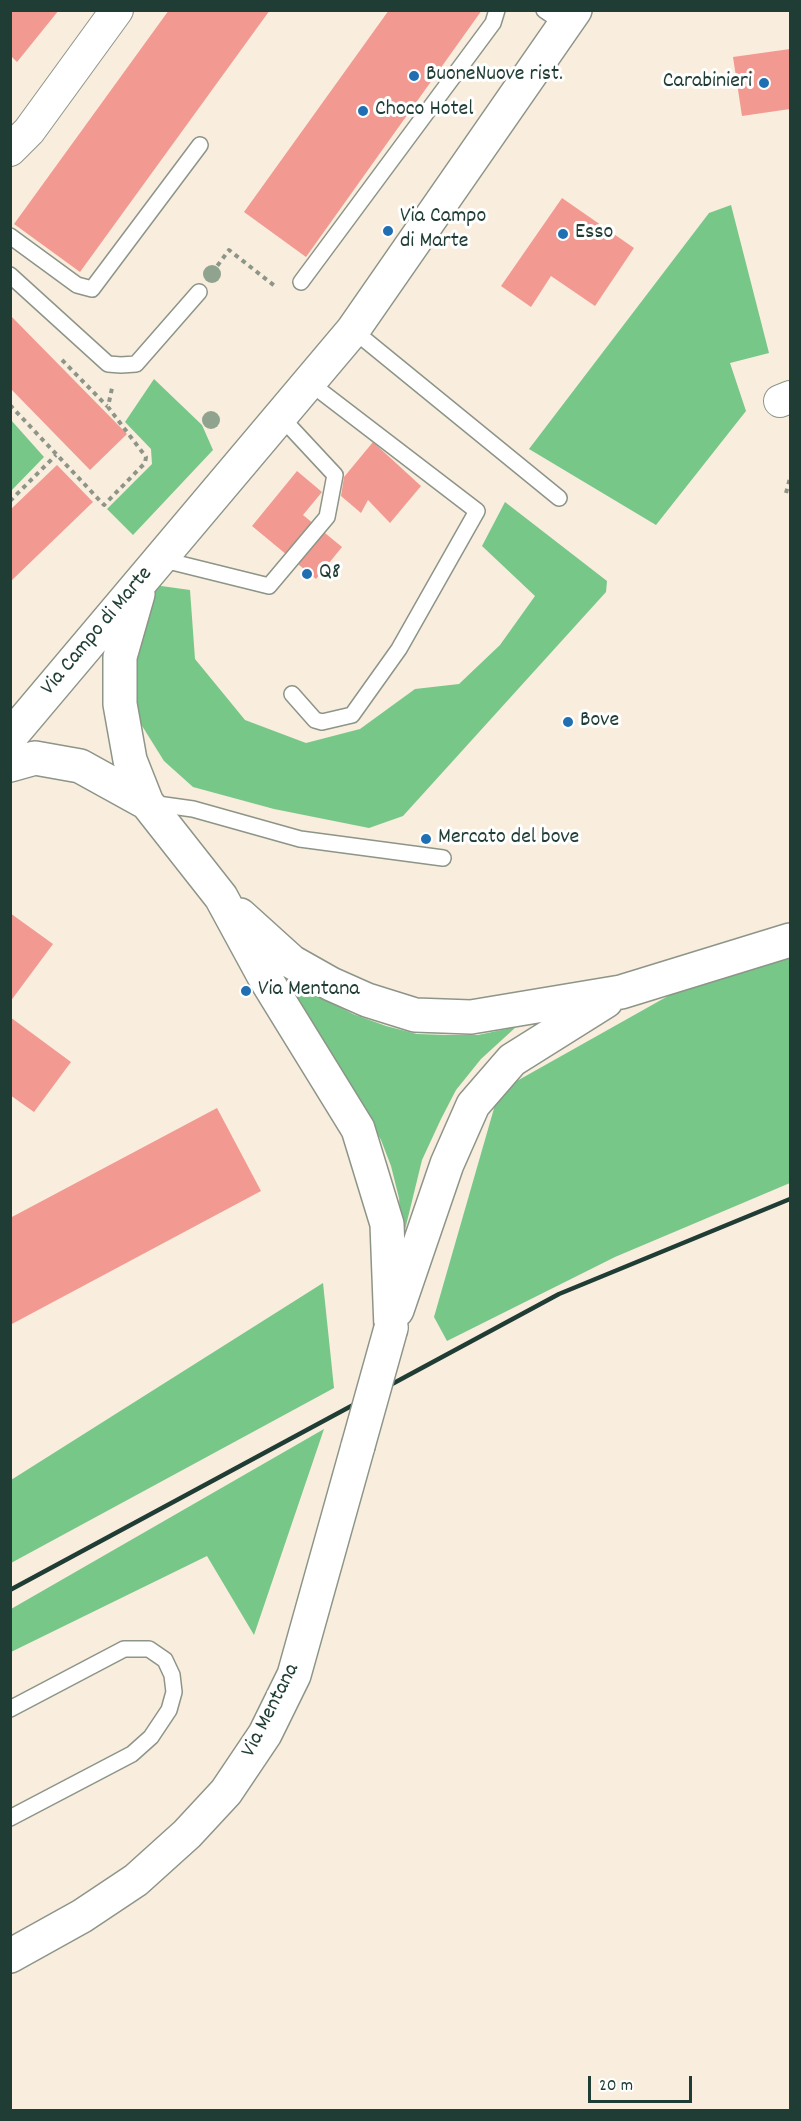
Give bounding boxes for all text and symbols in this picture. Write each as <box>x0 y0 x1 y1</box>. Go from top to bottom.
place label: BuoneNuove rist. <box>426 63 563 89</box>
marker: BuoneNuove rist. <box>407 69 421 83</box>
place label: Carabinieri <box>663 70 752 96</box>
marker: Carabinieri <box>757 76 771 90</box>
place label: Choco Hotel <box>375 98 473 124</box>
marker: Choco Hotel <box>356 104 370 118</box>
place label: Via Campo di Marte <box>400 205 486 256</box>
place label: Esso <box>575 221 613 247</box>
marker: Via Campo di Marte <box>381 224 395 238</box>
marker: Esso <box>556 227 570 241</box>
place label: Q8 <box>319 561 341 587</box>
street label: Via Campo di Marte <box>37 562 159 702</box>
marker: Q8 <box>300 567 314 581</box>
place label: Bove <box>580 709 619 735</box>
marker: Bove <box>561 715 575 729</box>
place label: Mercato del bove <box>438 826 579 852</box>
marker: Mercato del bove <box>419 832 433 846</box>
place label: Via Mentana <box>258 978 360 1004</box>
marker: Via Mentana <box>239 984 253 998</box>
street label: Via Mentana <box>237 1660 307 1762</box>
scale bar <box>591 2064 694 2102</box>
text: 20 m <box>599 2074 633 2099</box>

